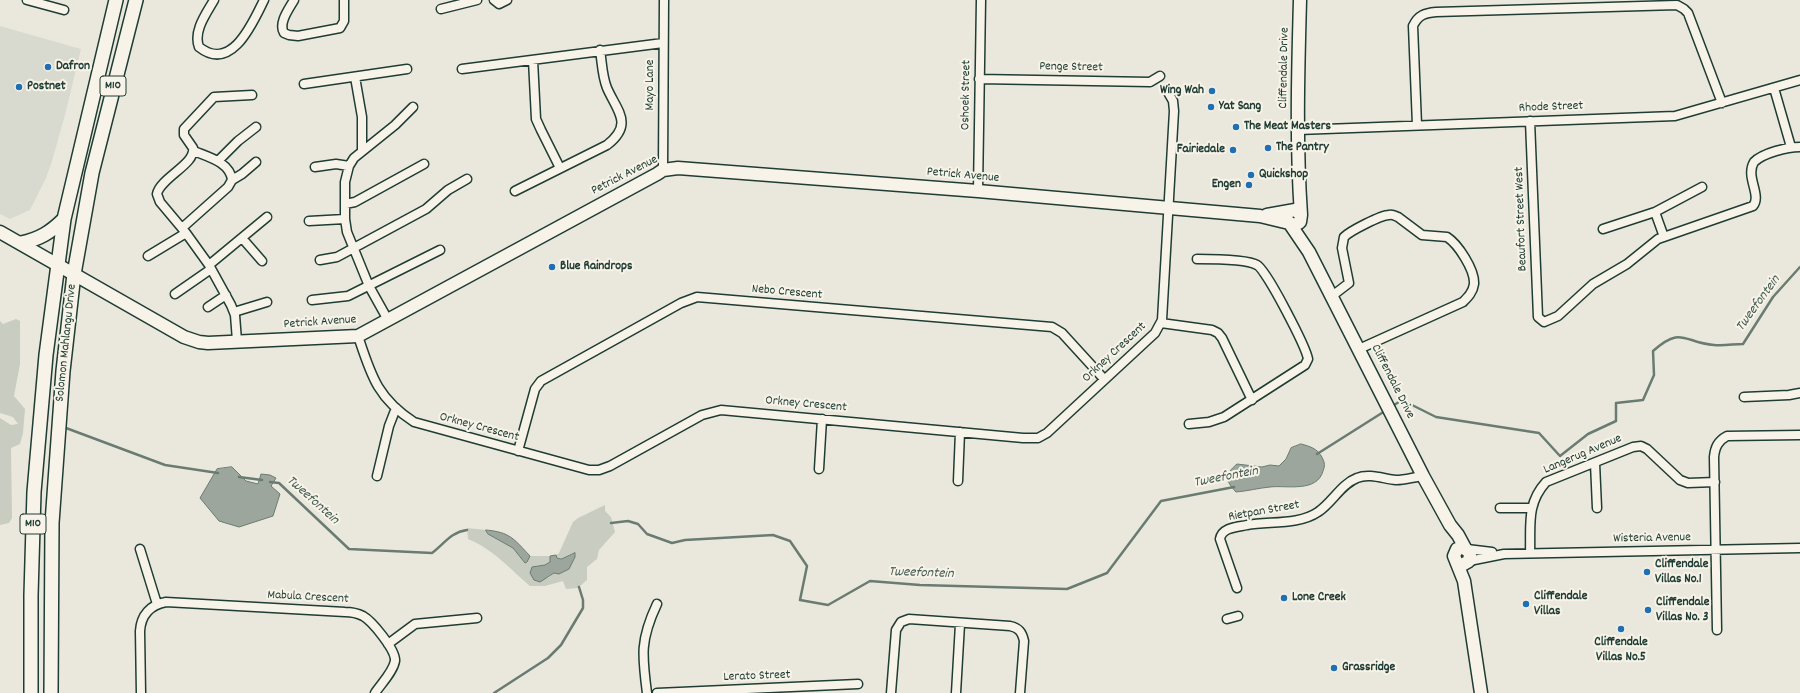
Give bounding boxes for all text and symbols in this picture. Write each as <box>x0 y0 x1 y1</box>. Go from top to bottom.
street label: Cliffendale Drive <box>1276 27 1294 109</box>
place label: Dafron <box>56 59 90 75</box>
street label: Mayo Lane <box>643 60 659 110</box>
street label: Oshoek Street <box>959 60 975 130</box>
street label: Penge Street <box>1039 60 1103 76</box>
marker: Dafron <box>43 62 53 72</box>
road number: M10 <box>100 76 126 96</box>
place label: Postnet <box>27 79 65 95</box>
marker: Postnet <box>14 82 24 92</box>
place label: Wing Wah <box>1160 83 1204 99</box>
marker: Wing Wah <box>1207 86 1217 96</box>
place label: Yat Sang <box>1219 99 1261 115</box>
street label: Rhode Street <box>1519 99 1583 117</box>
marker: Yat Sang <box>1206 102 1216 112</box>
place label: The Meat Masters <box>1244 119 1331 135</box>
marker: The Meat Masters <box>1231 122 1241 132</box>
place label: The Pantry <box>1276 140 1329 156</box>
place label: Fairiedale <box>1177 142 1225 158</box>
marker: The Pantry <box>1263 143 1273 153</box>
marker: Fairiedale <box>1228 145 1238 155</box>
street label: Petrick Avenue <box>589 153 661 199</box>
street label: Petrick Avenue <box>926 165 1000 187</box>
street label: Beaufort Street West <box>1512 166 1532 272</box>
place label: Quickshop <box>1259 167 1308 183</box>
marker: Quickshop <box>1246 170 1256 180</box>
place label: Engen <box>1212 177 1241 193</box>
marker: Engen <box>1244 180 1254 190</box>
place label: Blue Raindrops <box>560 259 633 275</box>
marker: Blue Raindrops <box>547 262 557 272</box>
water label: Tweefontein <box>1733 273 1785 335</box>
street label: Nebo Crescent <box>751 282 823 304</box>
street label: Solomon Mahlangu Drive <box>53 283 81 403</box>
street label: Petrick Avenue <box>283 313 357 333</box>
street label: Orkney Crescent <box>1080 319 1150 387</box>
street label: Cliffendale Drive <box>1367 342 1417 422</box>
street label: Orkney Crescent <box>765 394 847 416</box>
street label: Orkney Crescent <box>437 410 521 446</box>
street label: Langerug Avenue <box>1542 432 1624 478</box>
water label: Tweefontein <box>1193 464 1259 492</box>
water label: Tweefontein <box>282 473 342 529</box>
street label: Rietpan Street <box>1227 498 1301 526</box>
road number: M10 <box>20 514 46 534</box>
street label: Wisteria Avenue <box>1613 531 1691 547</box>
place label: Cliffendale Villas No.1 <box>1655 557 1708 588</box>
water label: Tweefontein <box>888 564 954 584</box>
marker: Cliffendale Villas No.1 <box>1642 567 1652 577</box>
street label: Mabula Crescent <box>267 588 349 608</box>
place label: Cliffendale Villas <box>1534 589 1587 620</box>
place label: Lone Creek <box>1292 590 1346 606</box>
marker: Lone Creek <box>1279 593 1289 603</box>
place label: Cliffendale Villas No. 3 <box>1656 595 1709 626</box>
marker: Cliffendale Villas <box>1521 599 1531 609</box>
marker: Cliffendale Villas No. 3 <box>1643 605 1653 615</box>
marker: Cliffendale Villas No.5 <box>1616 624 1626 634</box>
place label: Cliffendale Villas No.5 <box>1594 635 1648 666</box>
place label: Grassridge <box>1342 660 1395 676</box>
marker: Grassridge <box>1329 663 1339 673</box>
street label: Lerato Street <box>723 668 791 686</box>

